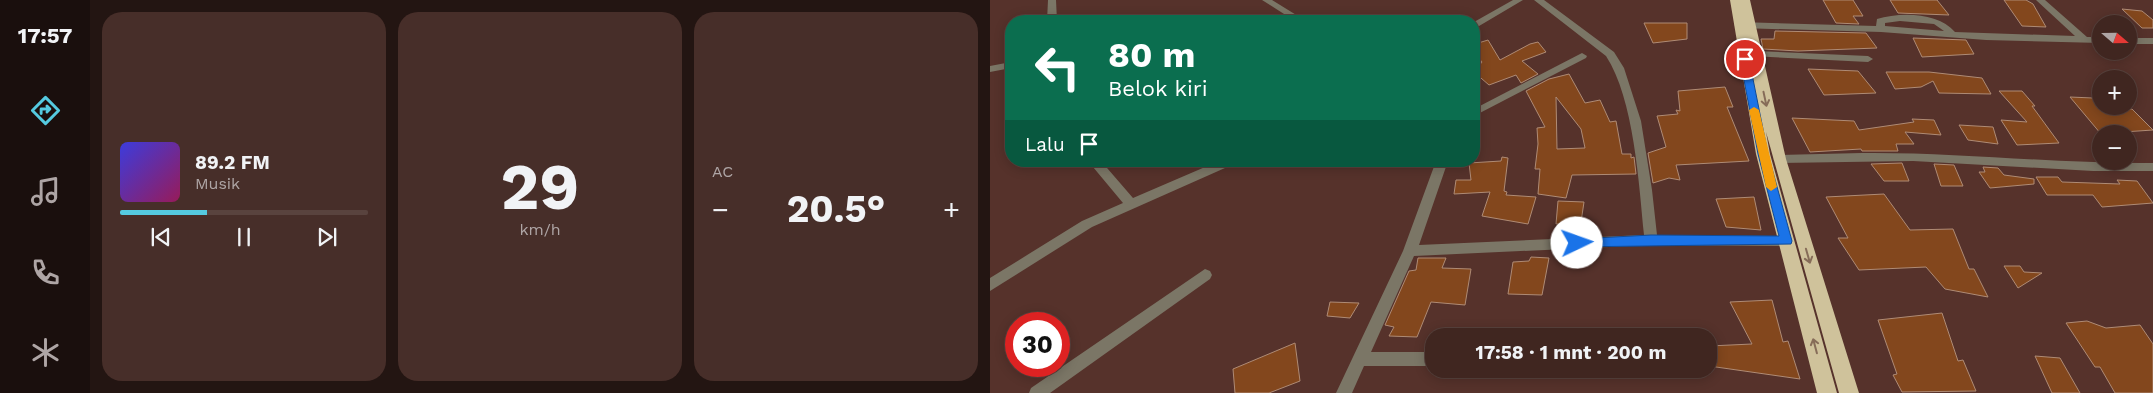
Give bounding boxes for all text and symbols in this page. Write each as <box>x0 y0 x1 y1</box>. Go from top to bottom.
north arrow <box>2092 15 2138 60</box>
map controls <box>2092 15 2137 170</box>
text: 17:57 <box>18 23 72 48</box>
text: 80 m <box>1108 34 1195 76</box>
icon: left <box>1025 35 1090 100</box>
pin <box>1724 38 1766 80</box>
icon: arrive <box>1731 45 1759 73</box>
button: + <box>2092 70 2137 115</box>
text: Belok kiri <box>1108 76 1208 101</box>
one-way arrow <box>1761 91 1770 107</box>
icon: directions <box>28 93 63 128</box>
button: − <box>2092 125 2137 170</box>
icon: arrive <box>1075 130 1103 158</box>
text: Lalu <box>1025 133 1065 156</box>
text: 29 <box>501 149 579 225</box>
text: 89.2 FM <box>195 151 270 174</box>
text: AC <box>712 162 733 181</box>
icon: music <box>28 174 63 209</box>
text: Musik <box>195 174 240 193</box>
text: 20.5° <box>787 187 885 231</box>
text: − <box>712 193 729 226</box>
text: + <box>943 193 960 226</box>
position arrow <box>1550 216 1602 268</box>
text: km/h <box>519 220 561 239</box>
icon: previous <box>147 223 175 251</box>
icon: pause <box>230 223 258 251</box>
icon: next <box>313 223 341 251</box>
one-way arrow <box>1804 247 1814 263</box>
icon: phone <box>28 255 63 290</box>
speed limit sign: 30 <box>1005 312 1070 377</box>
icon: climate <box>28 335 63 370</box>
one-way arrow <box>1809 338 1819 354</box>
text: 17:58 · 1 mnt · 200 m <box>1476 341 1666 364</box>

